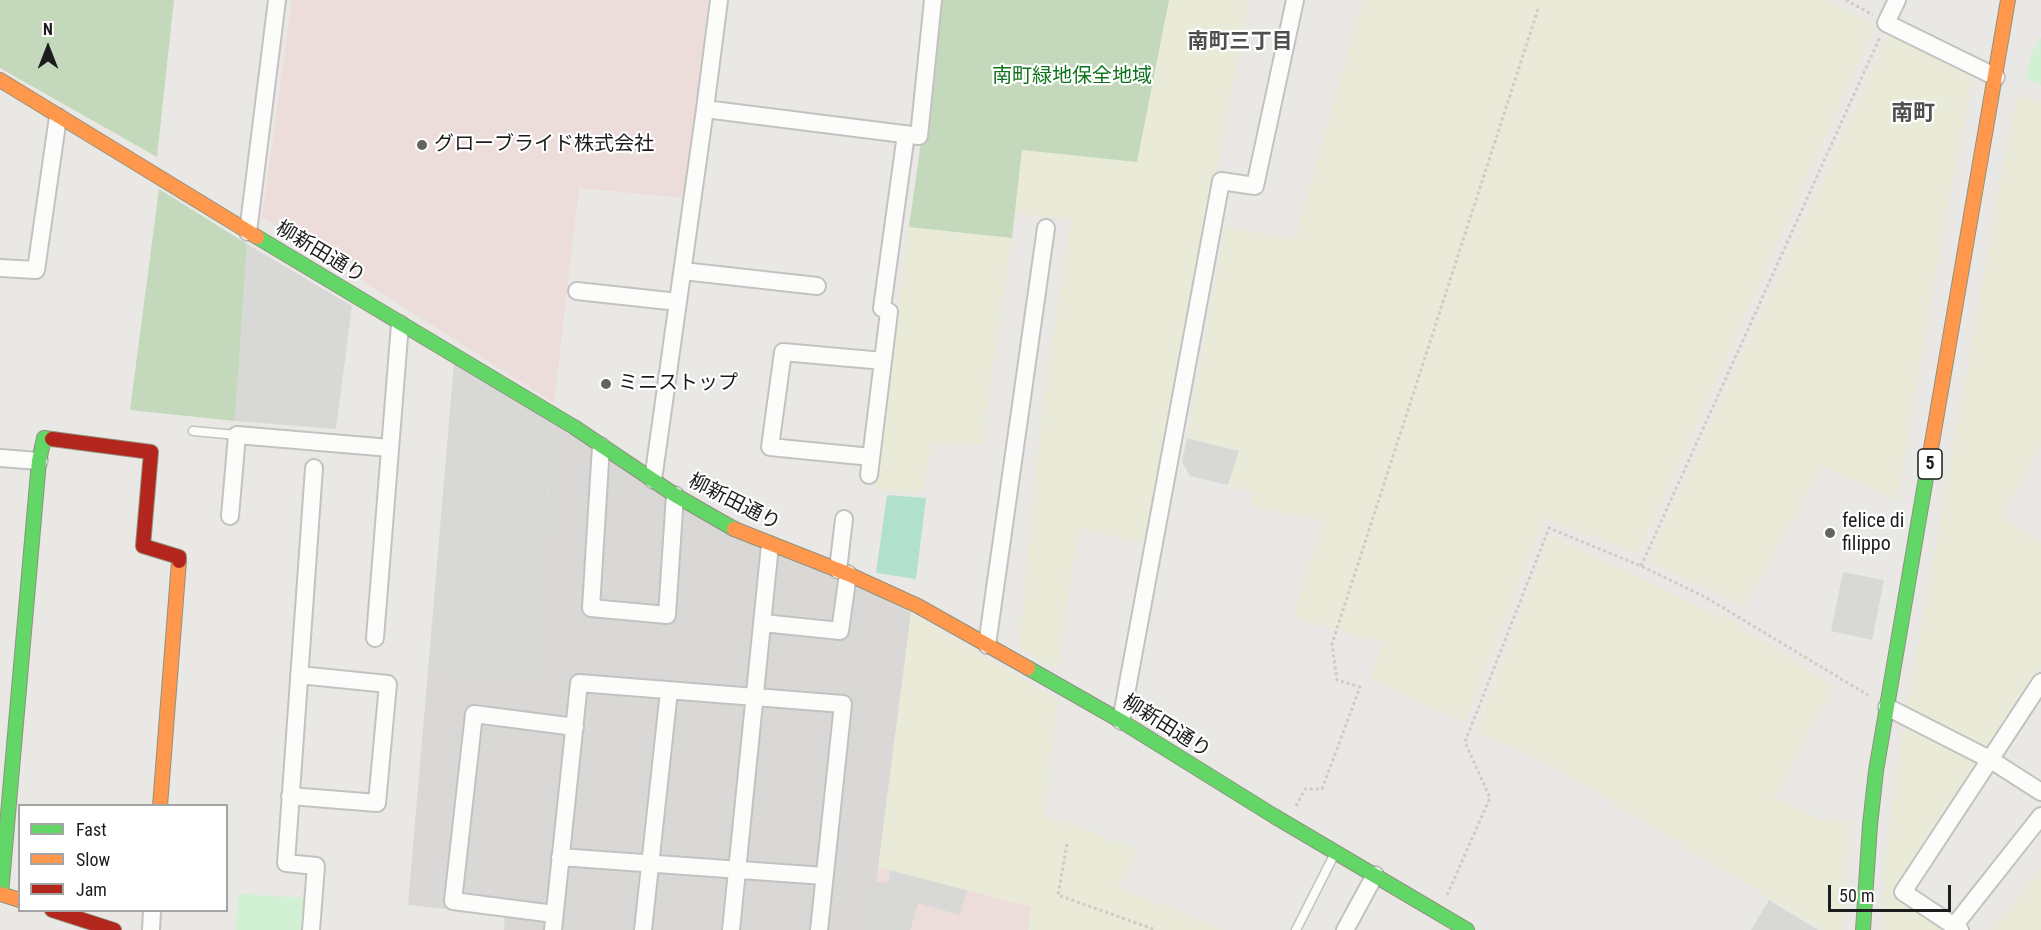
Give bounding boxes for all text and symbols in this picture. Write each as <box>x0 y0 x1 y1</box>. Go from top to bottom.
north arrow <box>18 18 78 78</box>
text: N <box>43 20 53 39</box>
district label: 南町三丁目 <box>1188 30 1292 56</box>
park label: 南町緑地保全地域 <box>992 65 1152 89</box>
district label: 南町 <box>1891 101 1935 127</box>
place label: グローブライド株式会社 <box>434 133 654 157</box>
marker: グローブライド株式会社 <box>415 138 429 152</box>
street label: 柳新田通り <box>271 217 369 289</box>
place label: ミニストップ <box>618 372 738 396</box>
marker: ミニストップ <box>599 377 613 391</box>
road number: 5 <box>1918 449 1942 479</box>
street label: 柳新田通り <box>684 470 784 536</box>
place label: felice di filippo <box>1842 510 1904 557</box>
marker: felice di filippo <box>1823 526 1837 540</box>
street label: 柳新田通り <box>1117 690 1215 764</box>
legend <box>18 804 228 912</box>
text: Fast <box>76 819 107 840</box>
text: Slow <box>76 849 110 870</box>
scale bar <box>1831 873 1954 911</box>
text: Jam <box>76 879 107 900</box>
text: 50 m <box>1839 885 1874 906</box>

